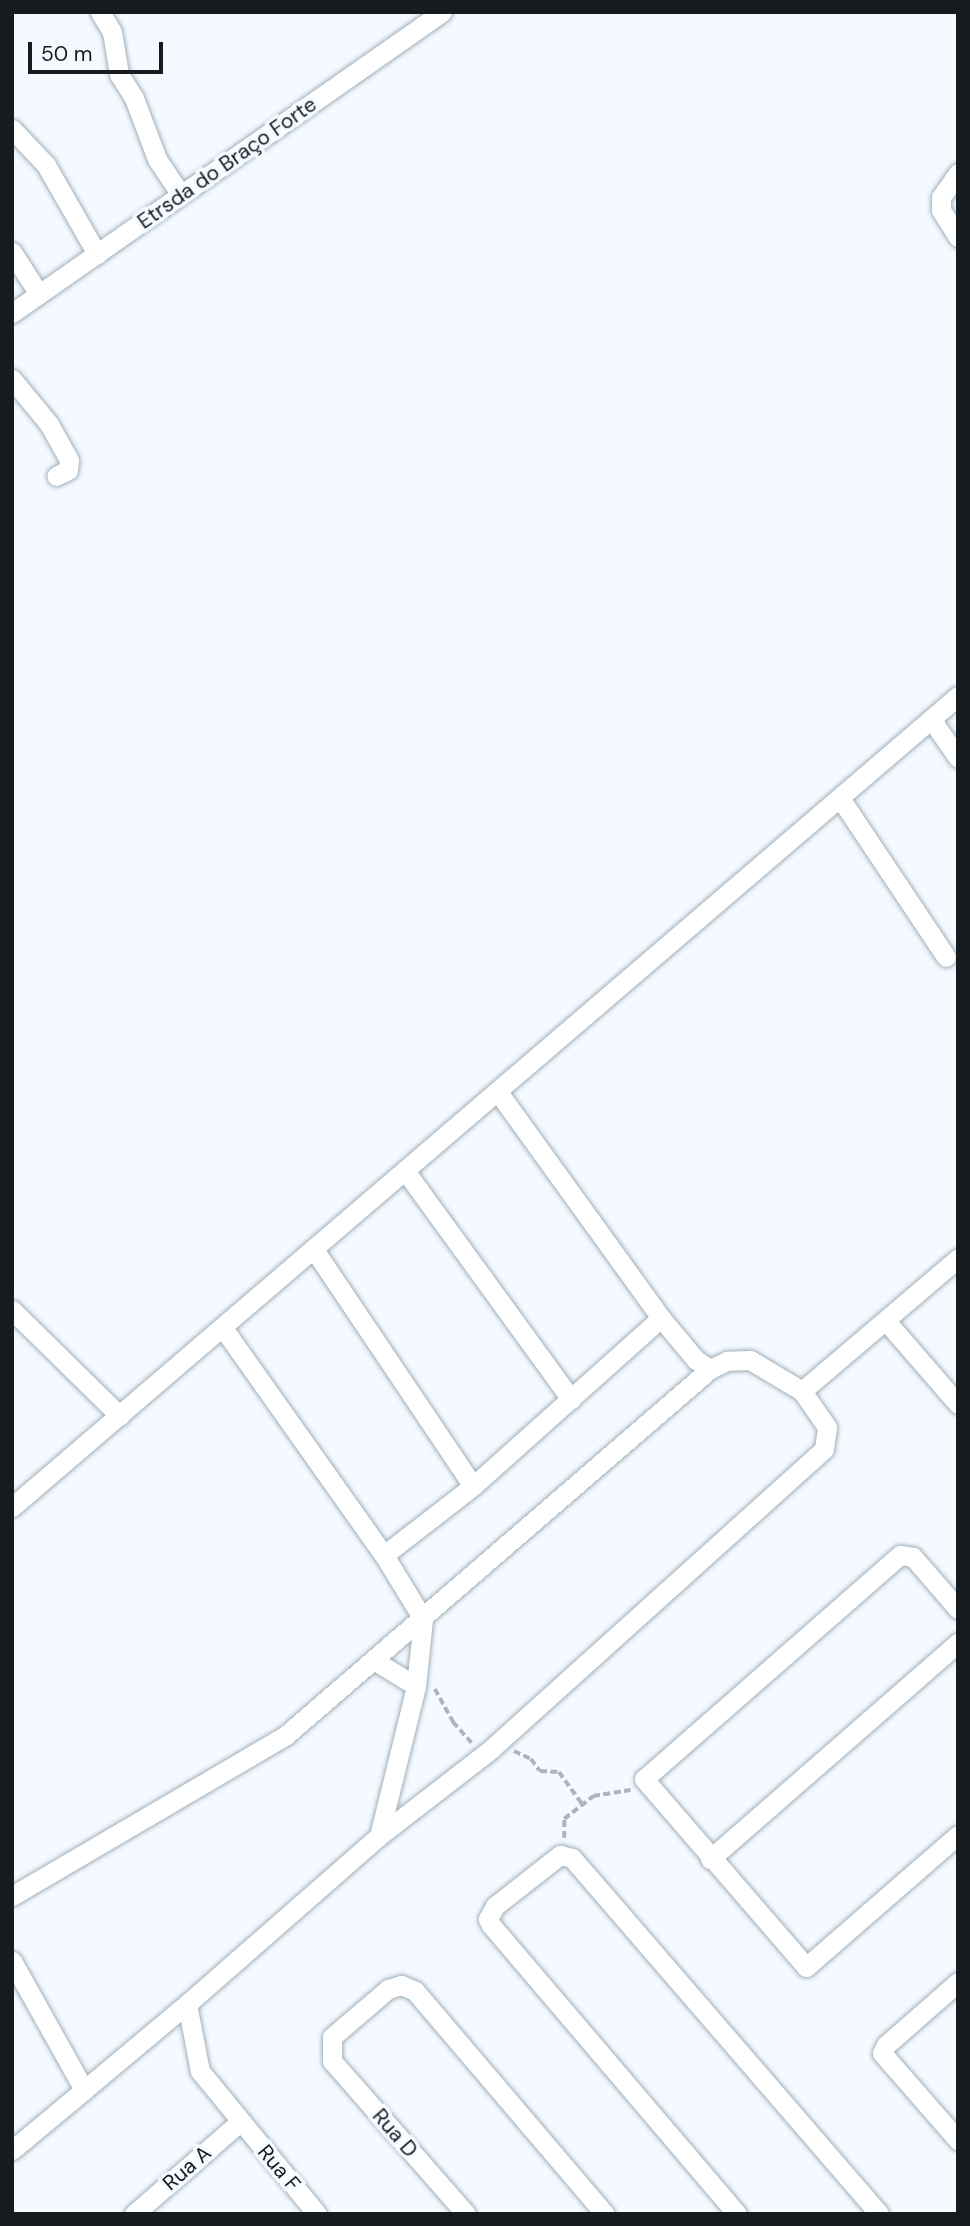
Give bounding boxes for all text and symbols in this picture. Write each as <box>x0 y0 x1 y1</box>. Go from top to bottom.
scale bar <box>32 28 166 72</box>
text: 50 m <box>41 40 92 68</box>
street label: Etrsda do Braço Forte <box>133 92 321 234</box>
street label: Rua D <box>367 2104 423 2162</box>
street label: Rua A <box>158 2140 216 2196</box>
street label: Rua F <box>252 2140 306 2196</box>

